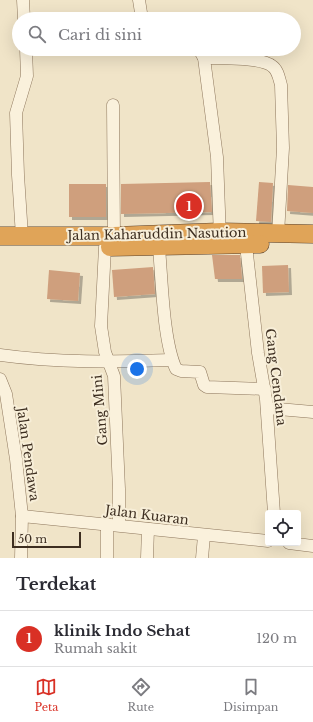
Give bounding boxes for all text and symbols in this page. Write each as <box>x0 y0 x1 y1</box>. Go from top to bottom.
search box <box>12 12 301 56</box>
icon: search <box>26 23 48 45</box>
text: Cari di sini <box>58 25 142 44</box>
pin: 1 <box>176 191 202 221</box>
street label: Jalan Kaharuddin Nasution <box>65 224 247 244</box>
street label: Gang Cendana <box>262 327 290 427</box>
your location <box>127 359 147 379</box>
street label: Gang Mini <box>88 373 112 446</box>
street label: Jalan Pendawa <box>13 404 43 503</box>
street label: Jalan Kuaran <box>102 501 190 529</box>
map controls <box>265 510 301 546</box>
button: locate <box>265 510 301 546</box>
scale bar <box>12 530 81 549</box>
text: 50 m <box>18 532 47 546</box>
text: Terdekat <box>16 574 96 595</box>
text: klinik Indo Sehat <box>54 621 190 640</box>
text: 1 <box>26 630 32 647</box>
text: 120 m <box>256 630 297 647</box>
text: Rumah sakit <box>54 640 137 657</box>
tab: Peta <box>35 676 58 714</box>
tab: Rute <box>128 676 154 714</box>
tab: Disimpan <box>223 676 278 714</box>

